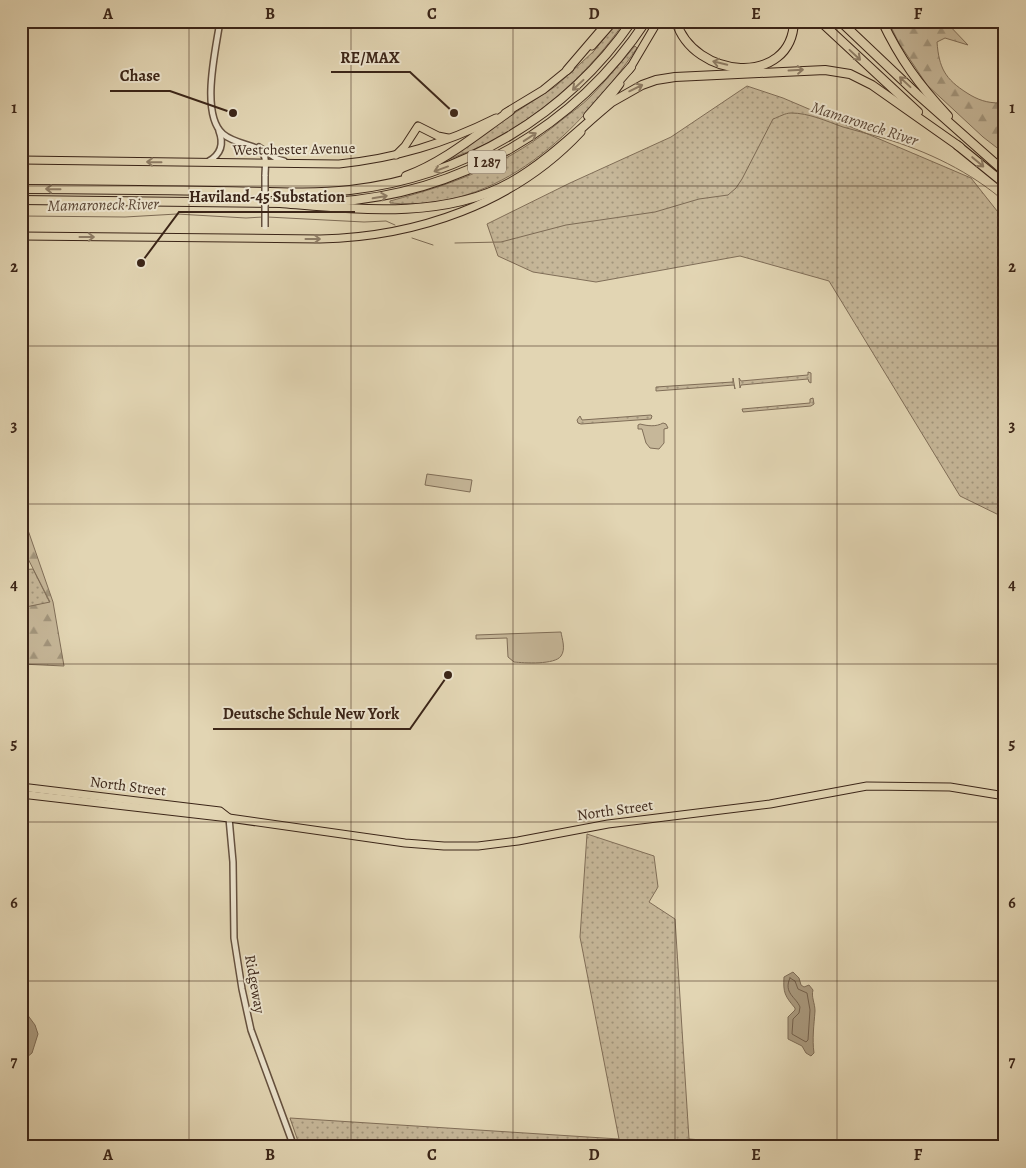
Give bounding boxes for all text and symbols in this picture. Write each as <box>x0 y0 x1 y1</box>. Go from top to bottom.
text: A <box>102 3 114 25</box>
text: B <box>265 3 275 25</box>
text: C <box>427 3 437 25</box>
text: D <box>588 3 600 25</box>
text: E <box>751 3 761 25</box>
text: F <box>914 3 923 25</box>
callout: RE/MAX <box>331 41 410 72</box>
text: RE/MAX <box>340 47 400 69</box>
one-way arrow <box>849 49 862 61</box>
one-way arrow <box>712 58 728 68</box>
callout: Chase <box>110 60 170 91</box>
text: Chase <box>120 65 160 87</box>
one-way arrow <box>788 66 804 75</box>
one-way arrow <box>898 76 911 88</box>
one-way arrow <box>572 79 584 91</box>
one-way arrow <box>628 83 643 92</box>
water label: Mamaroneck River <box>808 96 921 152</box>
text: 1 <box>11 97 17 119</box>
text: 1 <box>1009 97 1015 119</box>
one-way arrow <box>523 132 537 142</box>
street label: Westchester Avenue <box>231 138 356 160</box>
road number: I 287 <box>468 150 506 173</box>
one-way arrow <box>971 156 984 167</box>
one-way arrow <box>146 158 162 167</box>
one-way arrow <box>433 165 449 174</box>
callout: Haviland-45 Substation <box>179 181 355 212</box>
one-way arrow <box>45 184 61 194</box>
text: Haviland-45 Substation <box>189 186 345 208</box>
one-way arrow <box>372 191 388 201</box>
water label: Mamaroneck River <box>47 193 159 217</box>
one-way arrow <box>79 232 95 242</box>
one-way arrow <box>304 234 321 244</box>
text: 2 <box>10 256 18 278</box>
text: 2 <box>1008 256 1016 278</box>
text: 3 <box>11 415 18 437</box>
text: 3 <box>1009 415 1016 437</box>
text: 4 <box>10 574 18 596</box>
text: 4 <box>1008 574 1016 596</box>
callout: Deutsche Schule New York <box>213 698 410 729</box>
text: Deutsche Schule New York <box>223 703 400 725</box>
text: 5 <box>11 733 18 755</box>
text: 5 <box>1009 733 1016 755</box>
street label: North Street <box>89 771 167 801</box>
street label: North Street <box>576 795 654 825</box>
text: 6 <box>10 892 18 914</box>
text: 6 <box>1008 892 1016 914</box>
street label: Ridgeway <box>240 953 270 1015</box>
text: 7 <box>11 1051 18 1073</box>
text: 7 <box>1009 1051 1016 1073</box>
text: A <box>102 1144 114 1166</box>
text: B <box>265 1144 275 1166</box>
text: C <box>427 1144 437 1166</box>
text: D <box>588 1144 600 1166</box>
text: E <box>751 1144 761 1166</box>
text: F <box>914 1144 923 1166</box>

